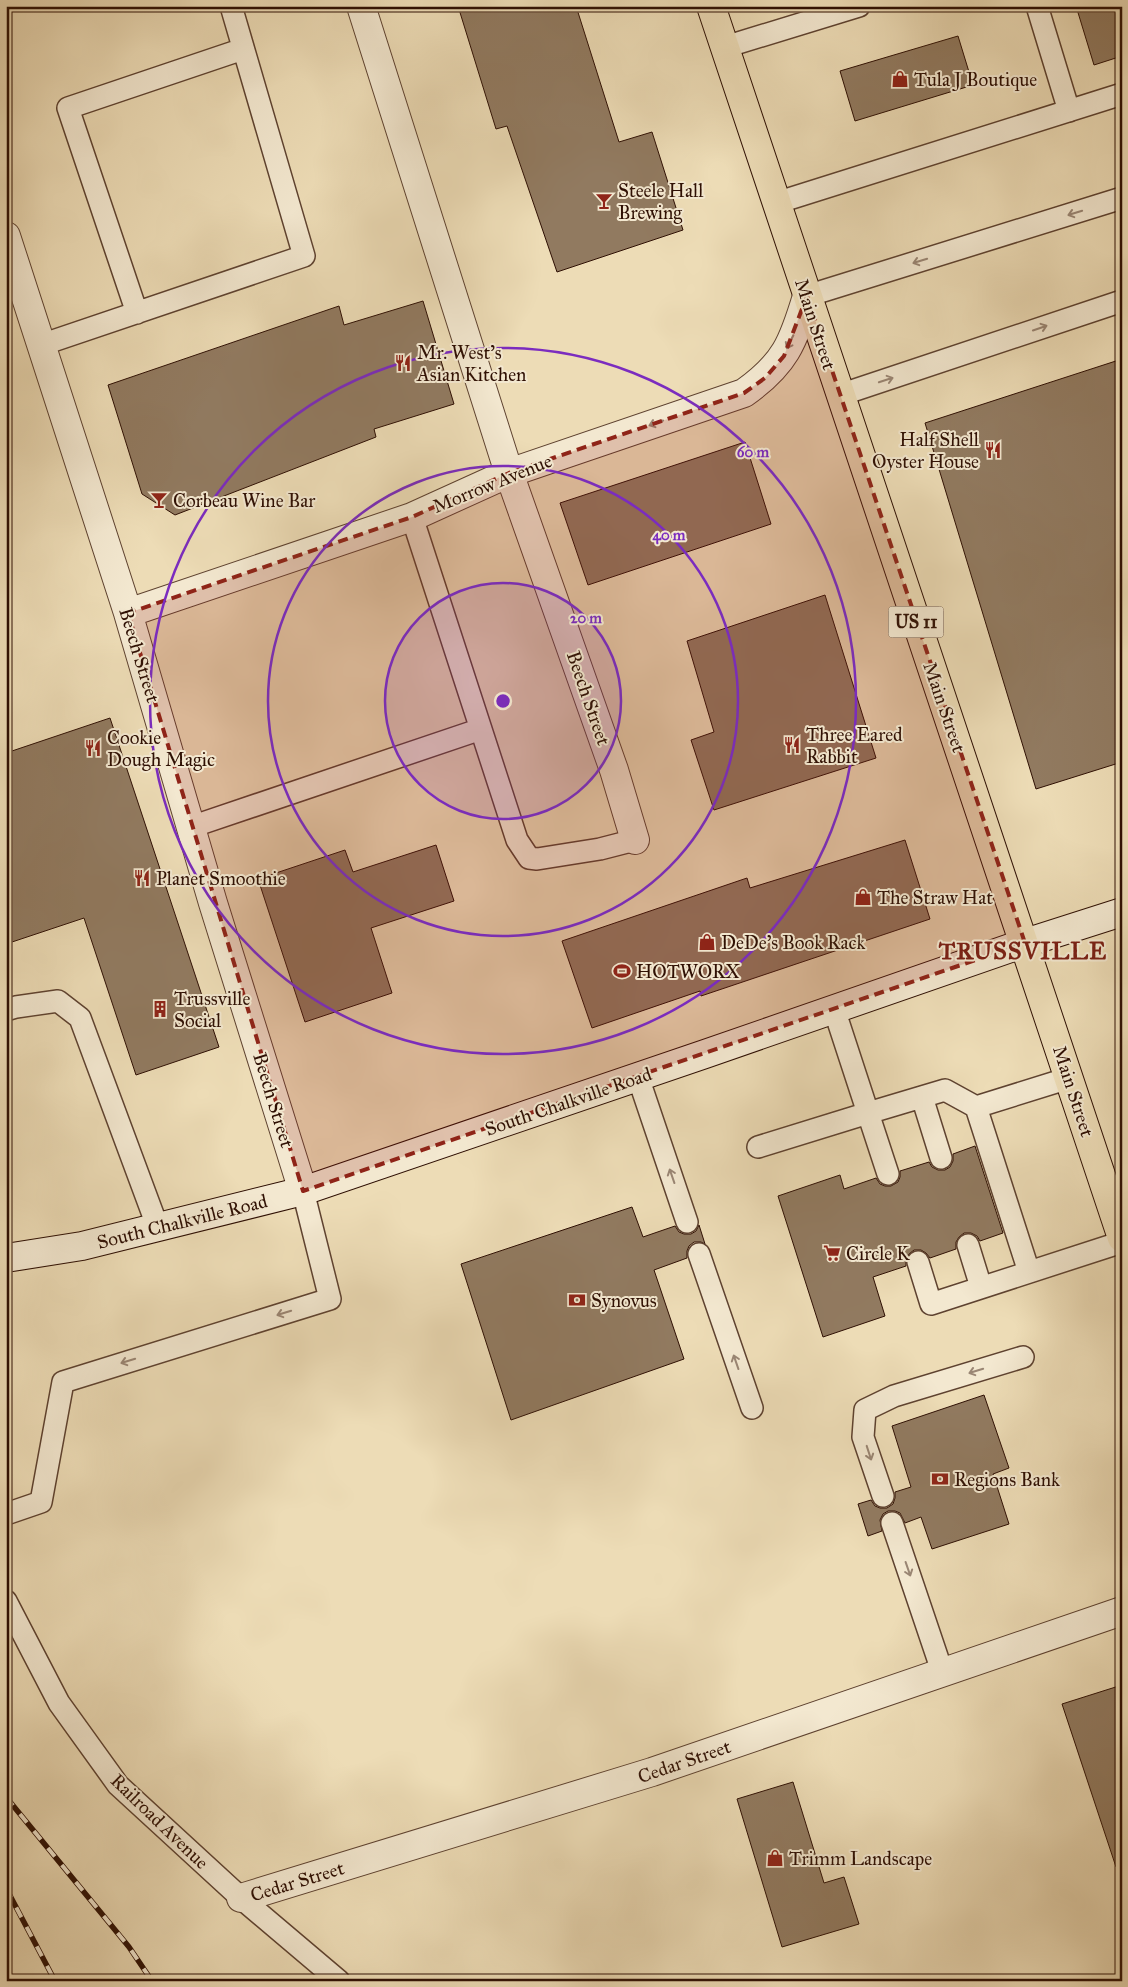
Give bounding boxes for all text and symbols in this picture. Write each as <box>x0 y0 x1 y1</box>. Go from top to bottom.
place label: Tula J Boutique <box>914 68 1037 92</box>
shop icon: Tula J Boutique <box>890 69 910 89</box>
place label: Steele Hall Brewing <box>618 179 704 225</box>
bar icon: Steele Hall Brewing <box>594 191 614 211</box>
one-way arrow <box>1068 208 1084 218</box>
one-way arrow <box>913 257 928 266</box>
street label: Main Street <box>790 276 841 373</box>
one-way arrow <box>1032 323 1048 333</box>
one-way arrow <box>785 334 795 349</box>
place label: Mr. West's Asian Kitchen <box>416 341 526 386</box>
restaurant icon: Mr. West's Asian Kitchen <box>393 353 413 373</box>
one-way arrow <box>878 375 893 384</box>
one-way arrow <box>649 418 665 428</box>
place label: Half Shell Oyster House <box>872 428 980 473</box>
restaurant icon: Half Shell Oyster House <box>983 440 1003 460</box>
text: 60 m <box>737 443 770 461</box>
street label: Morrow Avenue <box>429 449 555 518</box>
place label: Corbeau Wine Bar <box>173 489 316 512</box>
bar icon: Corbeau Wine Bar <box>149 490 169 510</box>
text: 40 m <box>653 526 686 545</box>
street label: Beech Street <box>114 605 165 706</box>
road number: US 11 <box>888 606 944 638</box>
text: 20 m <box>570 609 602 627</box>
street label: Beech Street <box>562 648 615 749</box>
street label: Main Street <box>918 659 971 756</box>
centre of rings <box>494 692 512 710</box>
place label: Three Eared Rabbit <box>806 723 903 768</box>
place label: Cookie Dough Magic <box>107 726 215 772</box>
restaurant icon: Three Eared Rabbit <box>782 735 802 755</box>
restaurant icon: Cookie Dough Magic <box>83 738 103 758</box>
place label: Planet Smoothie <box>156 867 286 890</box>
restaurant icon: Planet Smoothie <box>132 868 152 888</box>
place label: The Straw Hat <box>877 886 993 909</box>
shop icon: The Straw Hat <box>853 887 873 907</box>
place label: DeDe's Book Rack <box>721 931 865 954</box>
shop icon: DeDe's Book Rack <box>697 932 717 952</box>
district label: TRUSSVILLE <box>938 936 1107 966</box>
place label: HOTWORX <box>636 960 740 983</box>
sports icon: HOTWORX <box>612 961 632 981</box>
place label: Trussville Social <box>174 987 250 1032</box>
building icon: Trussville Social <box>150 999 170 1019</box>
street label: Main Street <box>1048 1043 1099 1140</box>
street label: Beech Street <box>248 1050 299 1151</box>
street label: South Chalkville Road <box>482 1062 655 1141</box>
one-way arrow <box>667 1169 676 1184</box>
street label: South Chalkville Road <box>95 1189 270 1254</box>
place label: Circle K <box>846 1242 910 1265</box>
supermarket icon: Circle K <box>822 1243 842 1263</box>
place label: Synovus <box>591 1289 657 1312</box>
bank icon: Synovus <box>567 1290 587 1310</box>
one-way arrow <box>276 1309 292 1318</box>
one-way arrow <box>731 1355 740 1370</box>
one-way arrow <box>121 1357 137 1367</box>
one-way arrow <box>969 1366 985 1376</box>
one-way arrow <box>864 1445 874 1461</box>
place label: Regions Bank <box>954 1468 1060 1492</box>
bank icon: Regions Bank <box>930 1469 950 1489</box>
one-way arrow <box>904 1561 913 1577</box>
street label: Cedar Street <box>635 1735 734 1788</box>
street label: Railroad Avenue <box>106 1769 213 1874</box>
place label: Trimm Landscape <box>789 1847 932 1870</box>
shop icon: Trimm Landscape <box>765 1848 785 1868</box>
street label: Cedar Street <box>247 1856 347 1907</box>

